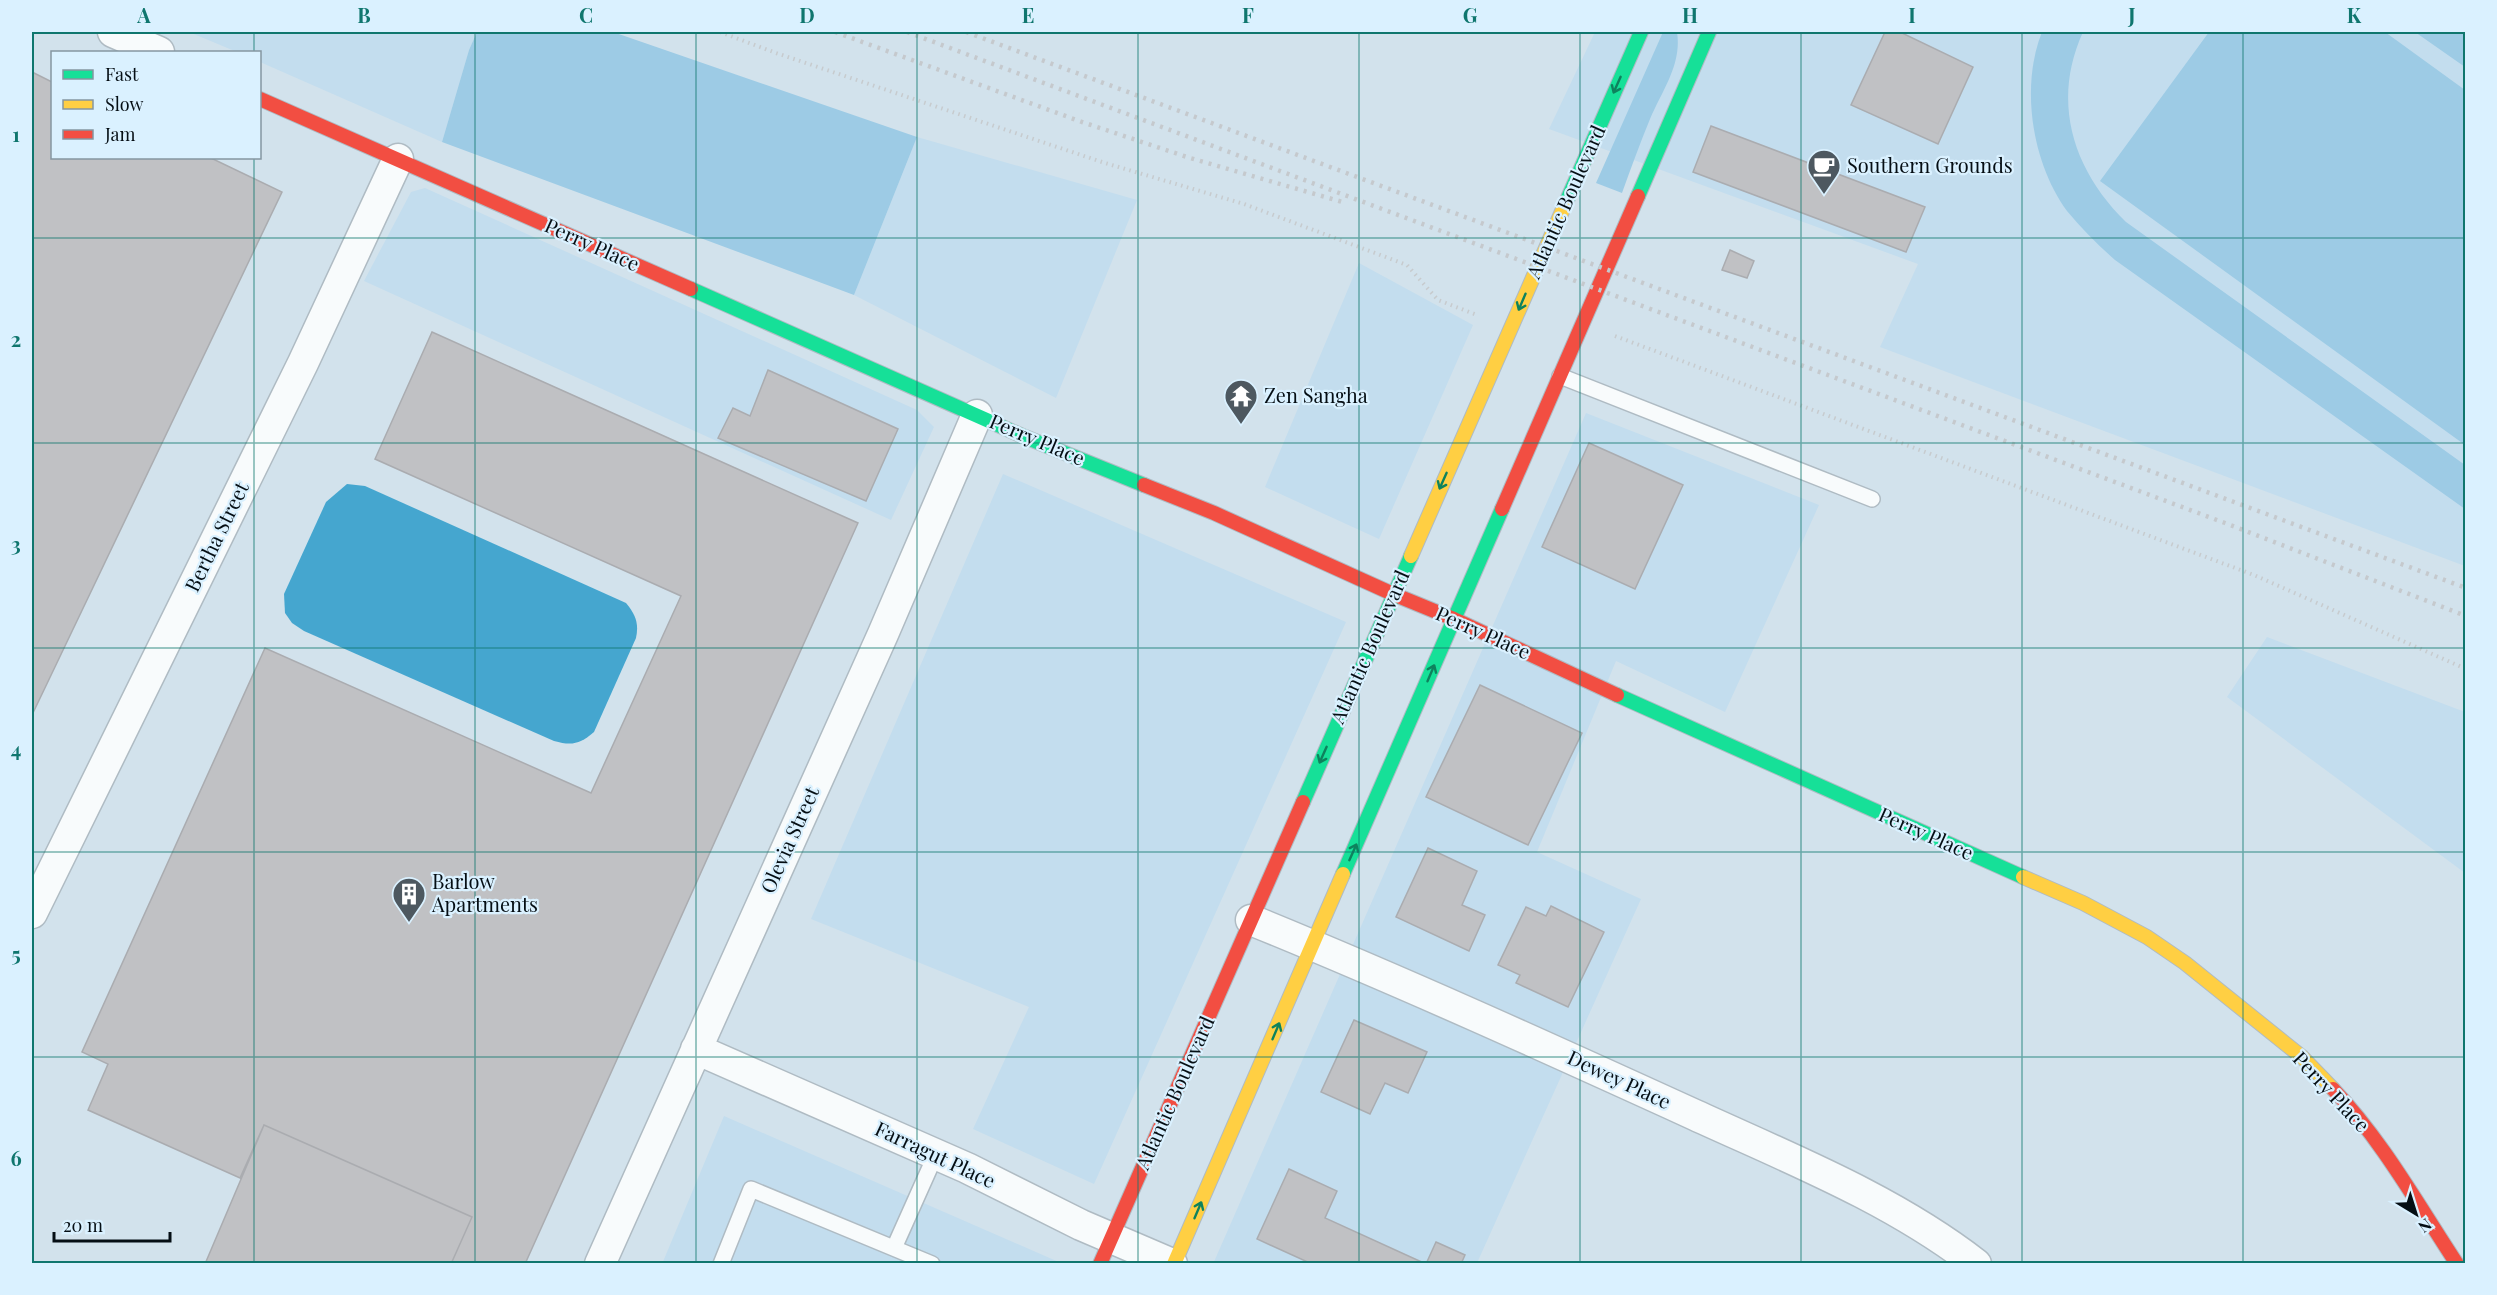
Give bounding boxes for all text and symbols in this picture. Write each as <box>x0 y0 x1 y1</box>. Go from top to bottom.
text: A <box>136 1 151 28</box>
text: B <box>357 1 371 28</box>
text: C <box>579 1 593 28</box>
text: D <box>799 1 815 28</box>
text: E <box>1022 1 1034 28</box>
text: F <box>1242 1 1254 28</box>
text: G <box>1463 1 1478 28</box>
text: H <box>1682 1 1698 28</box>
text: I <box>1908 1 1916 28</box>
text: J <box>2127 1 2136 28</box>
text: K <box>2347 1 2362 28</box>
legend <box>51 51 261 159</box>
text: Fast <box>105 62 139 86</box>
one-way arrow <box>1611 75 1622 94</box>
text: Slow <box>105 92 143 116</box>
text: 1 <box>12 120 20 147</box>
street label: Atlantic Boulevard <box>1518 120 1611 283</box>
text: Jam <box>104 122 135 146</box>
cafe icon: Southern Grounds <box>1806 148 1842 195</box>
place label: Southern Grounds <box>1847 151 2013 178</box>
street label: Perry Place <box>541 211 644 276</box>
one-way arrow <box>1516 292 1527 311</box>
text: 2 <box>11 325 21 352</box>
temple icon: Zen Sangha <box>1223 378 1259 425</box>
place label: Zen Sangha <box>1264 381 1368 408</box>
street label: Perry Place <box>986 406 1089 471</box>
one-way arrow <box>1437 471 1449 489</box>
street label: Bertha Street <box>177 476 254 596</box>
text: 3 <box>11 530 21 557</box>
street label: Atlantic Boulevard <box>1322 565 1415 728</box>
street label: Perry Place <box>1432 599 1535 664</box>
one-way arrow <box>1426 665 1437 683</box>
text: 4 <box>11 735 21 762</box>
one-way arrow <box>1317 746 1328 764</box>
street label: Olevia Street <box>753 781 825 897</box>
street label: Perry Place <box>1875 800 1978 865</box>
one-way arrow <box>1348 844 1359 862</box>
place label: Barlow Apartments <box>431 867 538 917</box>
building icon: Barlow Apartments <box>391 876 427 923</box>
text: 5 <box>11 940 21 967</box>
street label: Atlantic Boulevard <box>1127 1011 1220 1174</box>
one-way arrow <box>1271 1022 1282 1040</box>
street label: Dewey Place <box>1564 1043 1676 1114</box>
street label: Perry Place <box>2288 1045 2376 1137</box>
street label: Farragut Place <box>871 1114 1000 1193</box>
text: 6 <box>10 1144 22 1171</box>
north arrow <box>2386 1184 2446 1244</box>
one-way arrow <box>1192 1201 1204 1219</box>
scale bar <box>54 1205 170 1243</box>
text: 20 m <box>63 1213 103 1237</box>
text: N <box>2414 1214 2437 1238</box>

